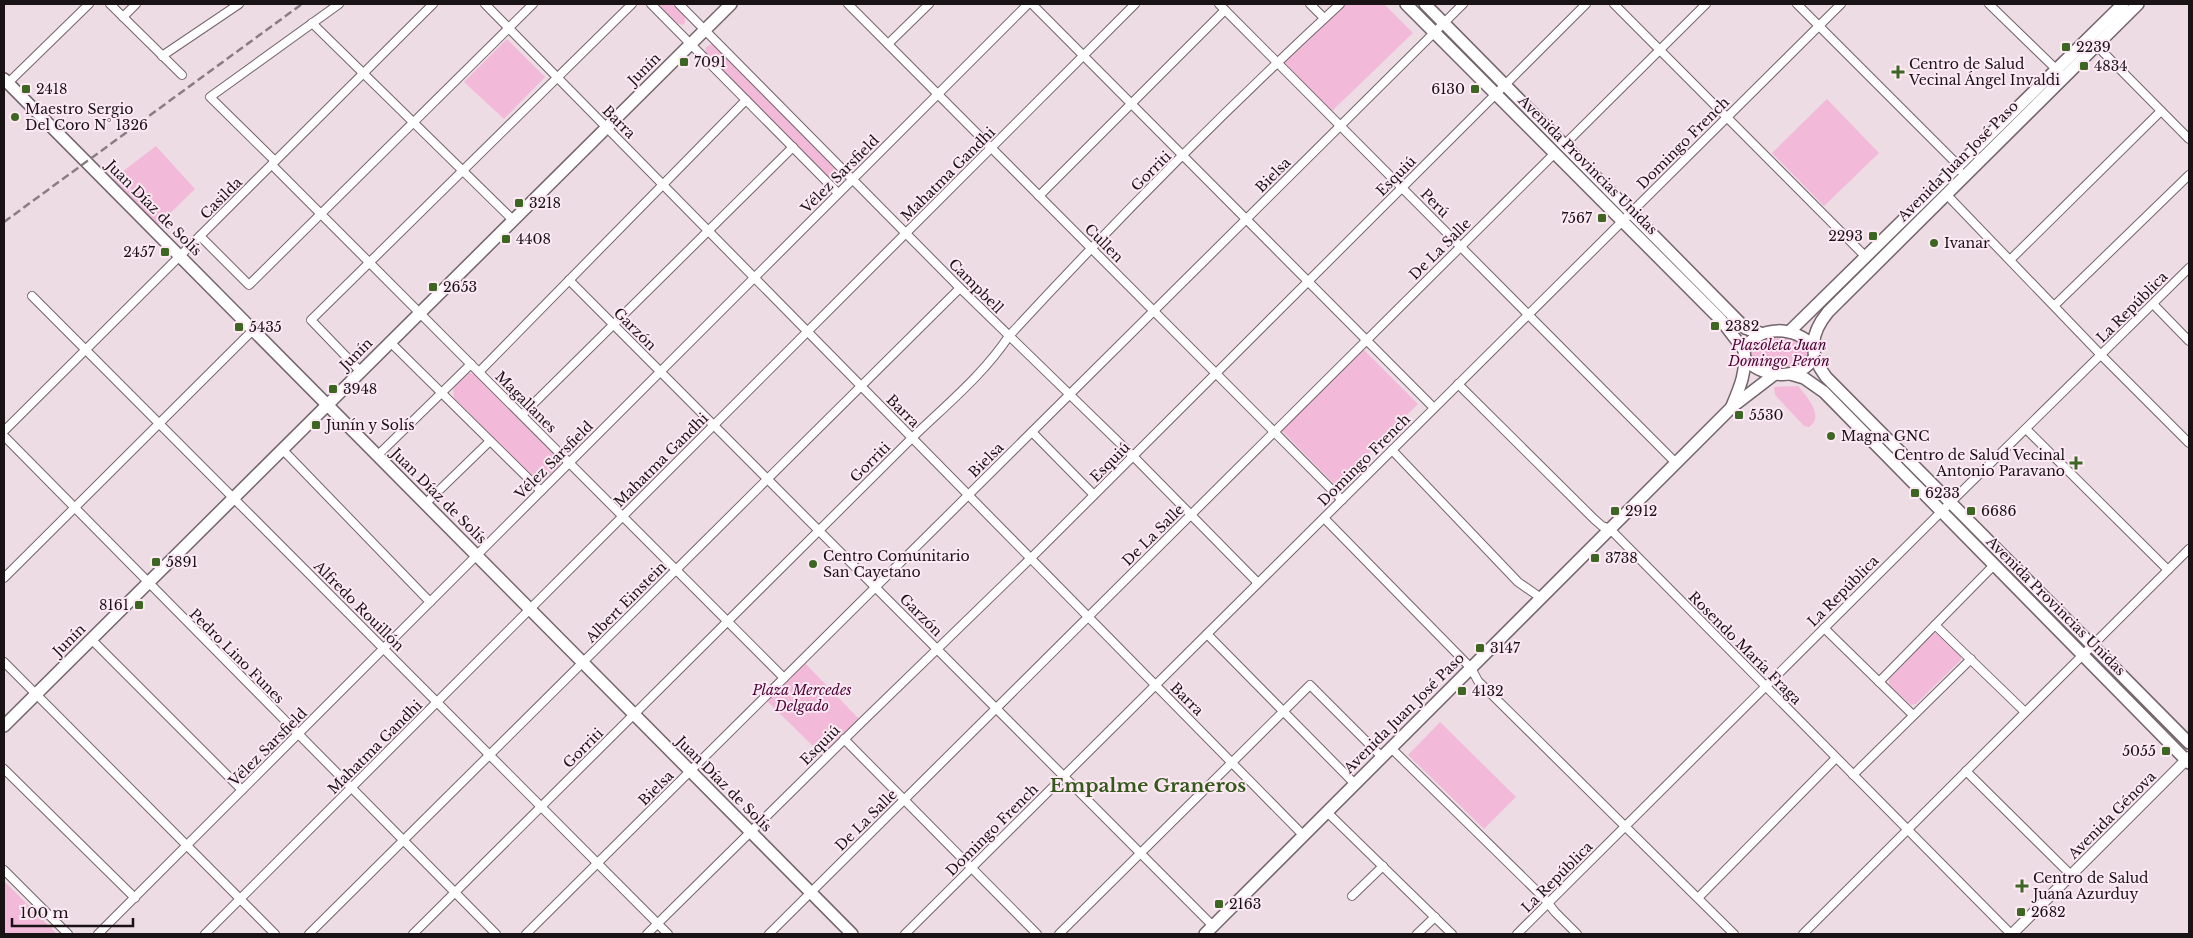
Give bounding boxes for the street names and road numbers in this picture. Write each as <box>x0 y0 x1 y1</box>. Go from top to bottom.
street label: Junín <box>623 49 664 90</box>
street label: Avenida Provincias Unidas <box>1514 91 1661 238</box>
street label: Domingo French <box>1633 93 1733 193</box>
street label: Avenida Juan José Paso <box>1893 97 2022 226</box>
street label: Barra <box>599 102 640 143</box>
street label: Mahatma Gandhi <box>897 123 999 225</box>
street label: Vélez Sarsfield <box>796 131 883 218</box>
street label: Gorriti <box>1127 147 1175 195</box>
street label: Esquiú <box>1372 152 1420 200</box>
street label: Bielsa <box>1252 154 1294 196</box>
street label: Juan Díaz de Solís <box>101 155 206 260</box>
street label: Casilda <box>196 173 246 223</box>
street label: Perú <box>1417 185 1454 222</box>
street label: De La Salle <box>1405 214 1475 284</box>
street label: Cullen <box>1081 220 1127 266</box>
street label: Campbell <box>945 255 1007 317</box>
street label: La República <box>2093 267 2172 346</box>
street label: Garzón <box>610 304 660 354</box>
street label: Junín <box>335 334 376 375</box>
street label: Magallanes <box>491 367 561 437</box>
street label: Barra <box>883 391 924 432</box>
street label: Mahatma Gandhi <box>610 409 712 511</box>
street label: Domingo French <box>1314 410 1414 510</box>
street label: Vélez Sarsfield <box>510 417 597 504</box>
street label: Gorriti <box>846 438 894 486</box>
street label: Esquiú <box>1086 438 1134 486</box>
street label: Bielsa <box>965 439 1007 481</box>
street label: Juan Díaz de Solís <box>386 443 491 548</box>
street label: De La Salle <box>1118 500 1188 570</box>
street label: Avenida Provincias Unidas <box>1982 532 2129 679</box>
street label: La República <box>1804 551 1883 630</box>
street label: Alfredo Rouillón <box>309 556 408 655</box>
street label: Albert Einstein <box>581 557 671 647</box>
street label: Rosendo María Fraga <box>1685 588 1805 708</box>
street label: Garzón <box>896 590 946 640</box>
street label: Pedro Lino Funes <box>186 605 288 707</box>
street label: Junín <box>48 620 89 661</box>
street label: Avenida Juan José Paso <box>1339 649 1468 778</box>
street label: Barra <box>1167 679 1208 720</box>
street label: Mahatma Gandhi <box>324 696 426 798</box>
street label: Vélez Sarsfield <box>224 704 311 791</box>
street label: Esquiú <box>796 721 844 769</box>
street label: Gorriti <box>559 724 607 772</box>
street label: Juan Díaz de Solís <box>671 731 776 836</box>
street label: Bielsa <box>635 767 677 809</box>
street label: Avenida Génova <box>2064 767 2160 863</box>
street label: Domingo French <box>942 780 1042 880</box>
street label: De La Salle <box>831 785 901 855</box>
street label: La República <box>1518 837 1597 916</box>

